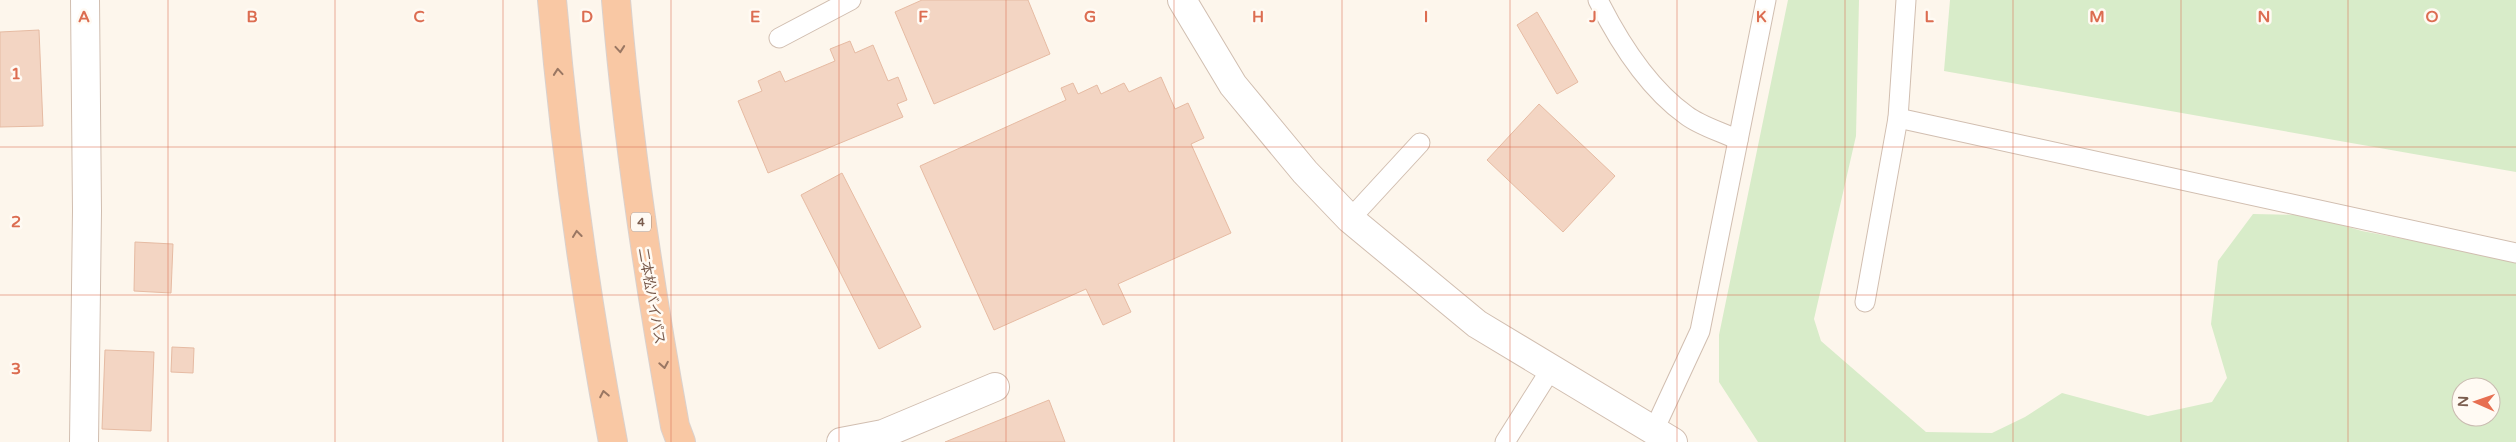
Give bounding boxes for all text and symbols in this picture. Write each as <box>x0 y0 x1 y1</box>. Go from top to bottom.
text: A <box>78 7 90 27</box>
text: B <box>246 7 258 27</box>
text: C <box>413 7 425 27</box>
text: D <box>581 7 593 27</box>
text: E <box>750 7 760 27</box>
text: F <box>918 7 928 27</box>
text: G <box>1084 7 1096 27</box>
text: H <box>1252 7 1264 27</box>
text: I <box>1424 7 1428 27</box>
text: J <box>1588 7 1597 27</box>
text: K <box>1756 7 1767 27</box>
text: L <box>1924 7 1934 27</box>
text: M <box>2089 7 2105 27</box>
text: N <box>2258 7 2270 27</box>
text: O <box>2426 7 2439 27</box>
one-way arrow <box>614 45 625 53</box>
text: 1 <box>11 64 21 84</box>
one-way arrow <box>553 68 564 76</box>
text: 2 <box>11 212 21 232</box>
road number: 4 <box>631 212 651 232</box>
one-way arrow <box>572 230 583 238</box>
street label: 二本松バイパス <box>635 246 668 346</box>
text: 3 <box>11 359 21 379</box>
one-way arrow <box>659 361 669 370</box>
north arrow <box>2451 377 2501 427</box>
one-way arrow <box>599 390 609 399</box>
text: N <box>2455 396 2472 407</box>

